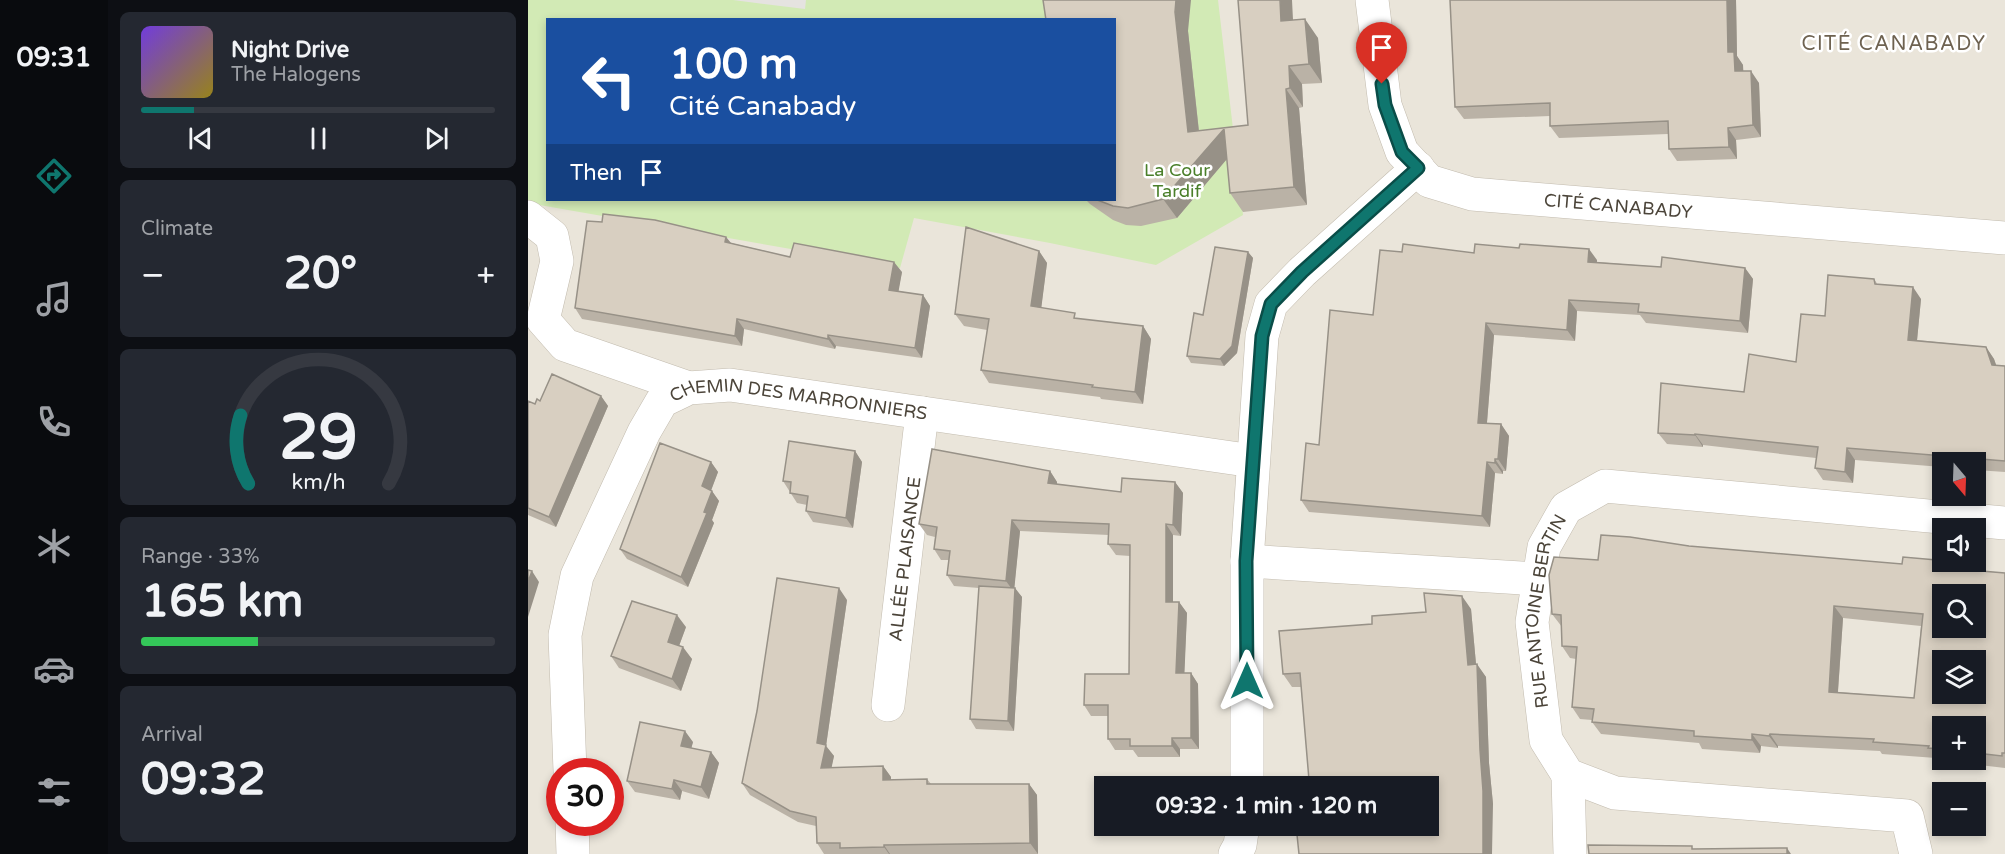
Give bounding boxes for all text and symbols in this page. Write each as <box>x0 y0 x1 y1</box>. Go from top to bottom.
pin <box>1356 22 1407 84</box>
icon: arrive <box>1365 31 1398 64</box>
district label: CITÉ CANABADY <box>1802 31 1986 56</box>
text: Night Drive <box>231 37 349 63</box>
text: 100 m <box>669 39 798 90</box>
text: 09:31 <box>17 41 91 74</box>
icon: left <box>570 42 648 120</box>
text: The Halogens <box>231 63 361 87</box>
text: Cité Canabady <box>669 90 856 123</box>
icon: previous <box>184 122 217 155</box>
icon: pause <box>302 122 335 155</box>
icon: next <box>420 122 453 155</box>
icon: directions <box>33 155 75 197</box>
icon: arrive <box>635 156 668 189</box>
park label: La Cour Tardif <box>1144 159 1210 202</box>
text: Then <box>570 160 623 186</box>
street label: CITÉ CANABADY <box>1543 189 1694 223</box>
text: Climate <box>141 217 213 241</box>
text: 20° <box>284 247 357 301</box>
text: − <box>141 256 165 295</box>
text: + <box>476 256 495 295</box>
icon: music <box>33 278 75 320</box>
street label: CHEMIN DES MARRONNIERS <box>666 374 929 425</box>
icon: phone <box>33 401 75 443</box>
text: 29 <box>279 401 357 476</box>
north arrow <box>1932 452 1986 506</box>
map controls <box>1932 452 1986 836</box>
text: km/h <box>291 469 345 495</box>
street label: ALLÉE PLAISANCE <box>885 475 926 642</box>
street label: RUE ANTOINE BERTIN <box>1520 510 1571 710</box>
button: sound <box>1932 518 1986 572</box>
icon: climate <box>33 525 75 567</box>
text: Range · 33% <box>141 545 260 569</box>
text: 165 km <box>141 575 303 629</box>
button: search <box>1932 584 1986 638</box>
icon: car <box>33 648 75 690</box>
position arrow <box>1215 649 1279 713</box>
button: layers <box>1932 650 1986 704</box>
button: + <box>1932 716 1986 770</box>
text: Arrival <box>141 723 203 747</box>
text: 09:32 <box>141 753 266 807</box>
speed limit sign: 30 <box>546 758 624 836</box>
icon: filters <box>33 771 75 813</box>
button: − <box>1932 782 1986 836</box>
text: 09:32 · 1 min · 120 m <box>1156 793 1377 819</box>

